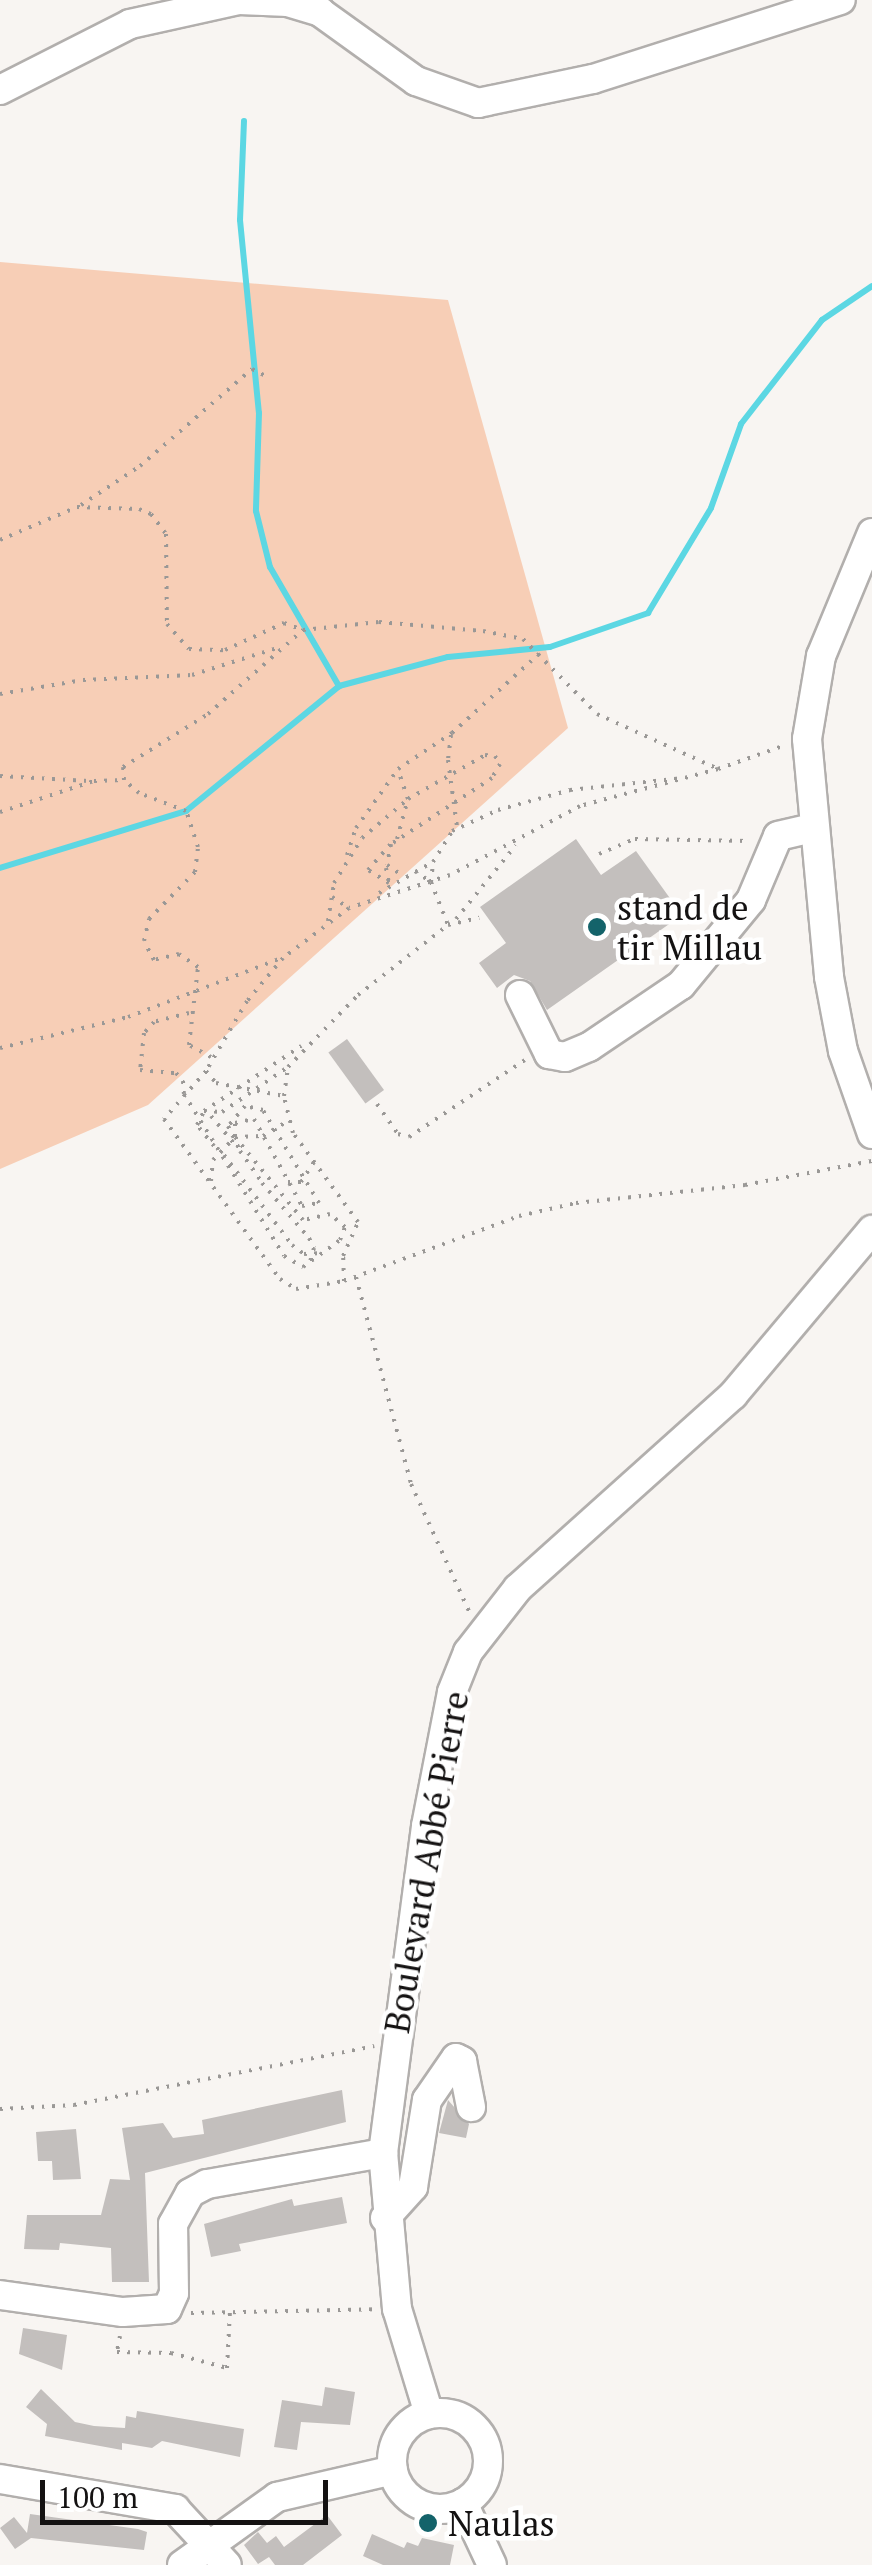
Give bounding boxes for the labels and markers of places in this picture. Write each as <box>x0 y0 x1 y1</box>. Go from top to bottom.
place label: stand de tir Millau <box>617 886 762 968</box>
marker: stand de tir Millau <box>586 916 608 938</box>
place label: Naulas <box>448 2502 555 2544</box>
marker: Naulas <box>417 2512 439 2534</box>

